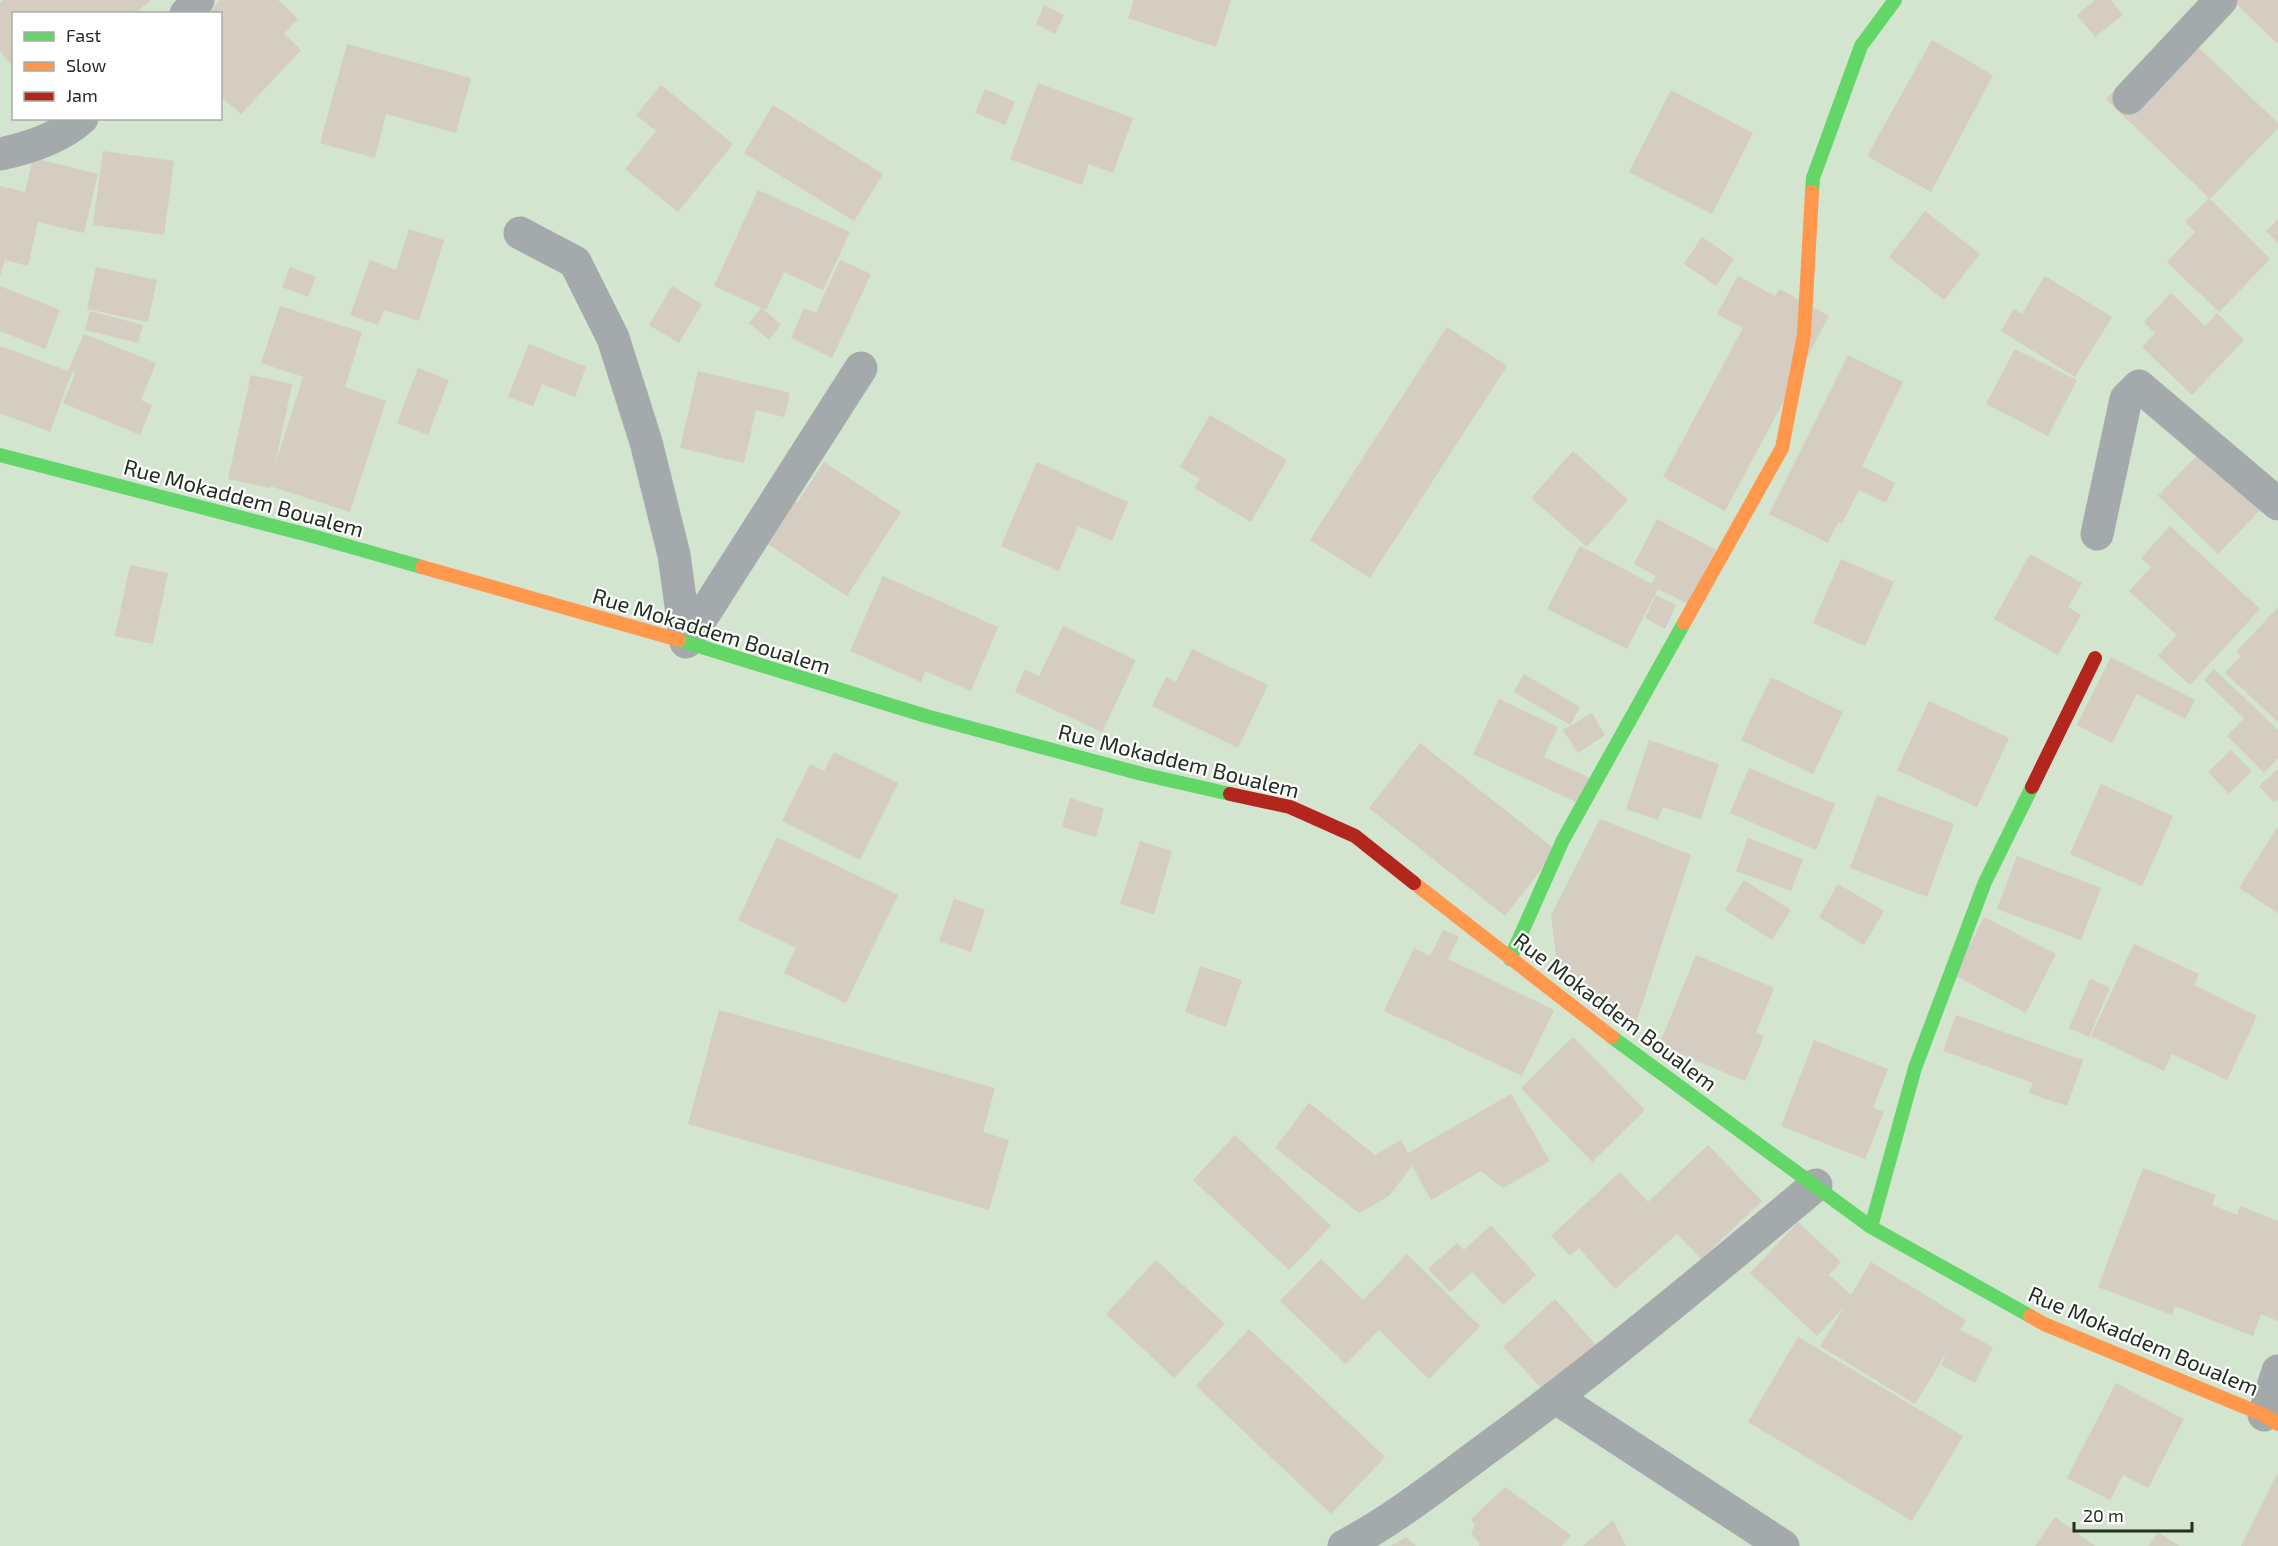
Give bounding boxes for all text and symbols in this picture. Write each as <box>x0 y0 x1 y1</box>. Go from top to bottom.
legend <box>12 12 222 120</box>
text: Fast <box>66 24 101 46</box>
text: Slow <box>66 54 107 76</box>
text: Jam <box>66 84 98 106</box>
street label: Rue Mokaddem Boualem <box>121 452 367 542</box>
street label: Rue Mokaddem Boualem <box>590 581 834 679</box>
street label: Rue Mokaddem Boualem <box>1056 717 1302 803</box>
street label: Rue Mokaddem Boualem <box>1509 926 1723 1096</box>
street label: Rue Mokaddem Boualem <box>2025 1280 2263 1400</box>
scale bar <box>2074 1495 2192 1533</box>
text: 20 m <box>2083 1504 2124 1526</box>

